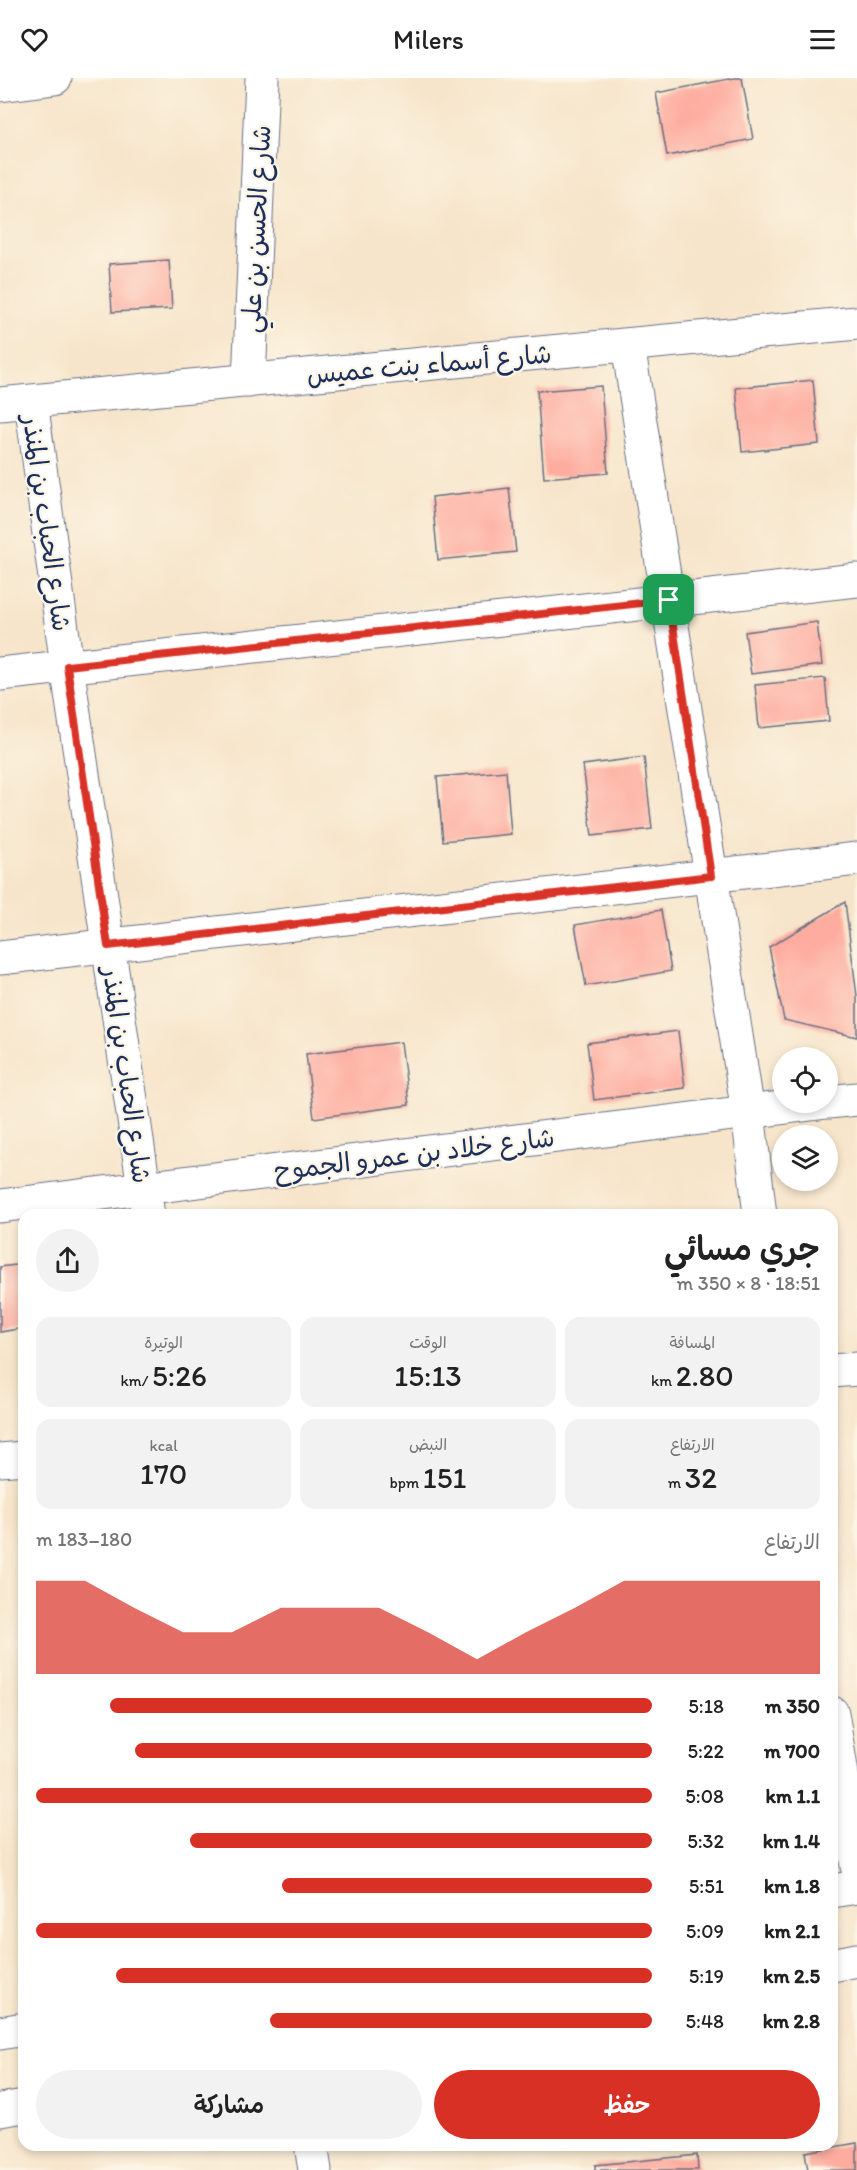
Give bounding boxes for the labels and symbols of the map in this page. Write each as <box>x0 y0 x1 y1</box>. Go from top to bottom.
street label: شارع الحسن بن علي <box>235 124 284 334</box>
street label: شارع أسماء بنت عميس <box>305 337 553 393</box>
street label: شارع الحباب بن المنذر <box>14 411 78 634</box>
pin <box>643 574 694 625</box>
street label: شارع الحباب بن المنذر <box>94 963 158 1186</box>
street label: شارع خلاد بن عمرو الجموح <box>272 1121 557 1189</box>

